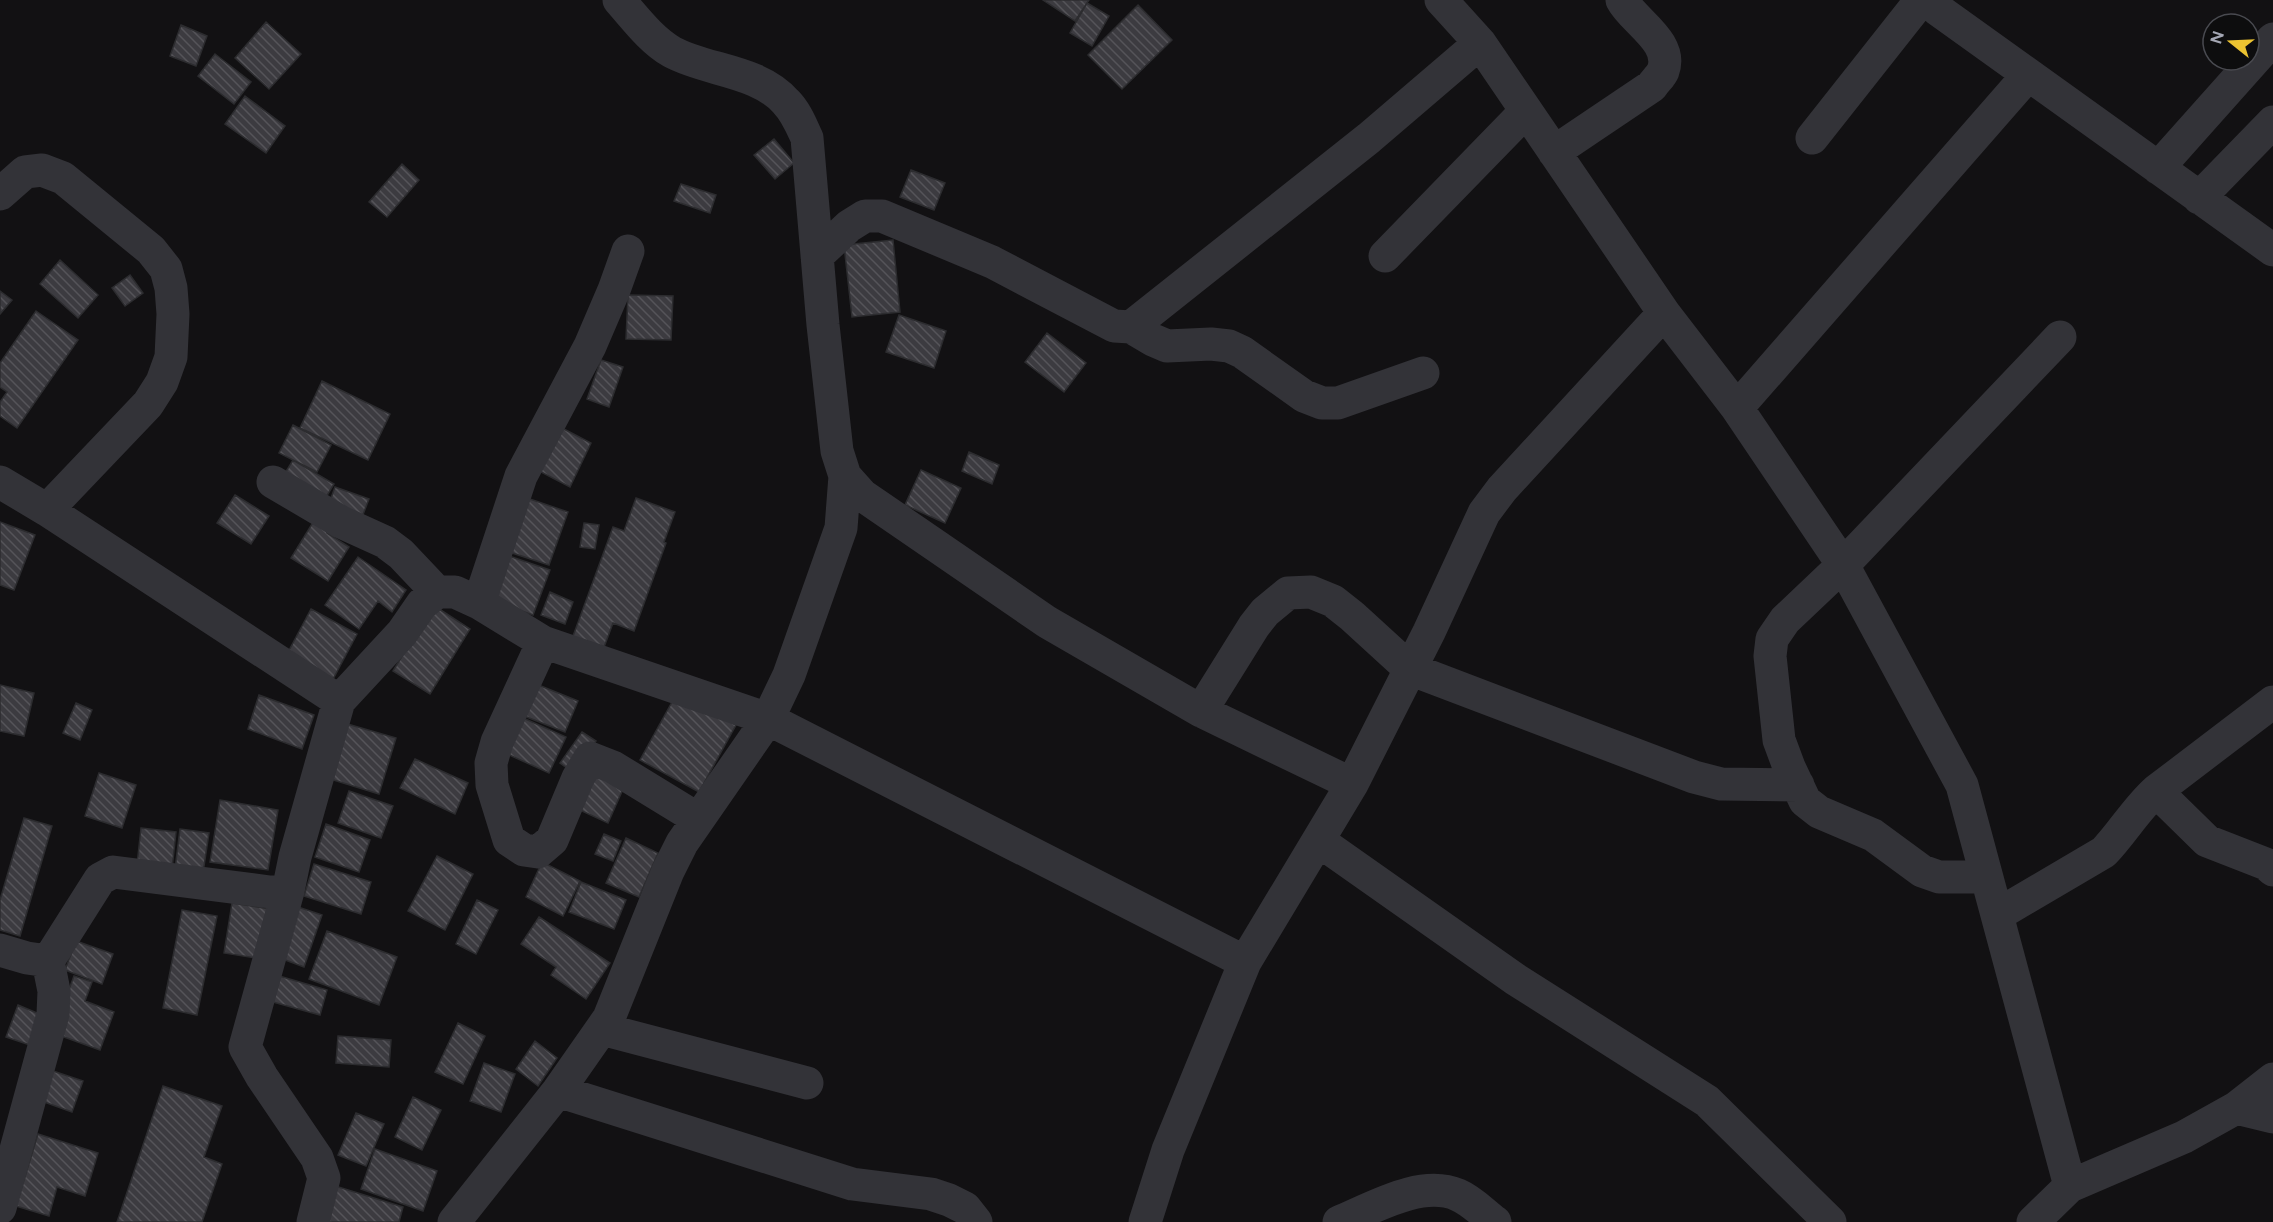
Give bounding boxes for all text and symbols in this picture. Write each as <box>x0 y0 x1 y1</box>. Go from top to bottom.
north arrow <box>2201 12 2261 72</box>
text: N <box>2206 29 2228 46</box>

